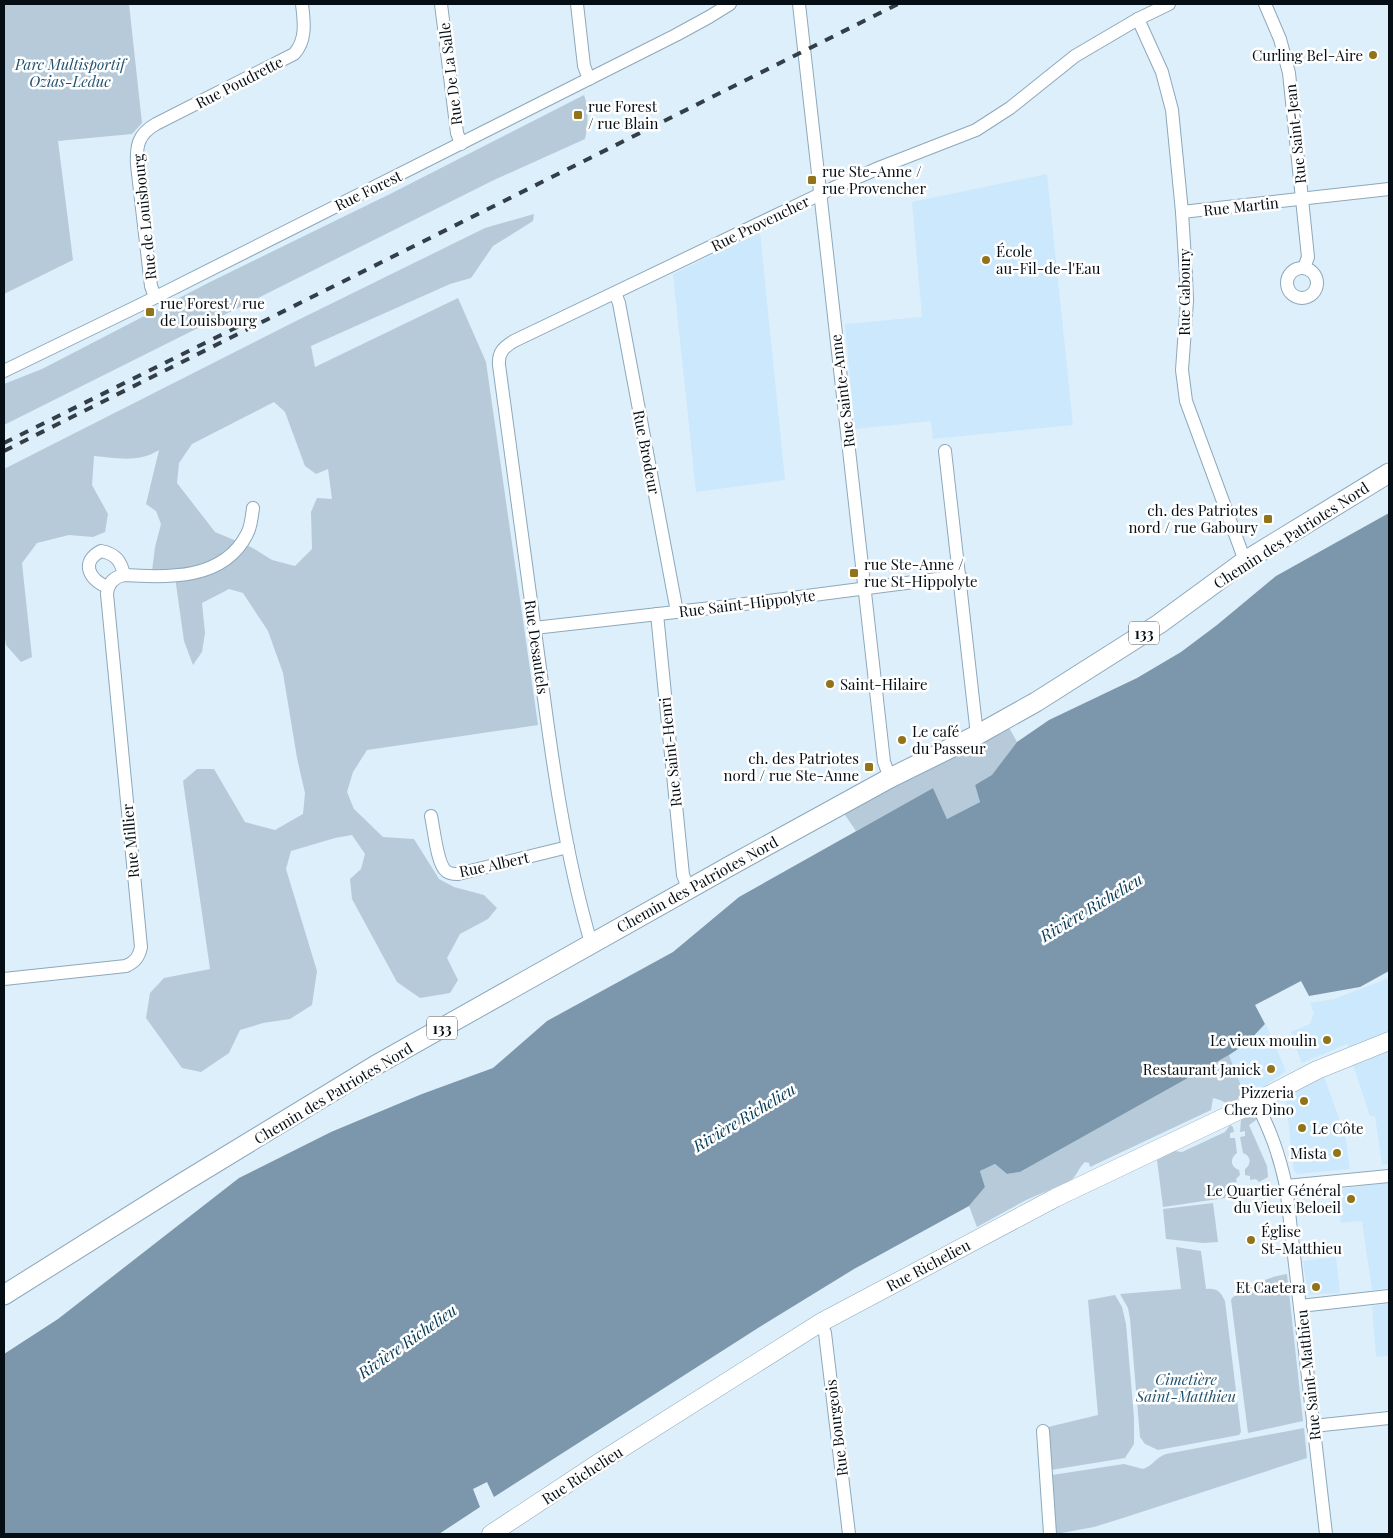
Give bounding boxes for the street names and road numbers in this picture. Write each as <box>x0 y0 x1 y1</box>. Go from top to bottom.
street label: Rue De La Salle <box>434 21 466 127</box>
street label: Rue Poudrette <box>192 51 286 113</box>
street label: Rue Saint-Jean <box>1280 83 1310 185</box>
street label: Rue de Louisbourg <box>127 153 161 281</box>
street label: Rue Forest <box>331 165 405 215</box>
street label: Rue Provencher <box>707 190 813 255</box>
street label: Rue Martin <box>1202 192 1280 220</box>
street label: Rue Gaboury <box>1174 248 1194 336</box>
street label: Rue Sainte-Anne <box>825 333 859 449</box>
street label: Rue Brodeur <box>629 408 665 496</box>
street label: Chemin des Patriotes Nord <box>1209 477 1373 593</box>
street label: Rue Saint-Hippolyte <box>678 585 816 621</box>
street label: Rue Desautels <box>520 599 554 695</box>
road number: 133 <box>1129 622 1159 644</box>
street label: Rue Saint-Henri <box>654 696 686 808</box>
street label: Rue Millier <box>117 803 143 879</box>
street label: Chemin des Patriotes Nord <box>613 831 782 937</box>
street label: Rue Albert <box>457 847 531 881</box>
road number: 133 <box>427 1016 457 1040</box>
street label: Chemin des Patriotes Nord <box>250 1038 416 1148</box>
street label: Rue Richelieu <box>882 1234 974 1296</box>
street label: Rue Saint-Matthieu <box>1291 1308 1325 1441</box>
street label: Rue Bourgeois <box>820 1378 852 1478</box>
street label: Rue Richelieu <box>538 1441 626 1509</box>

